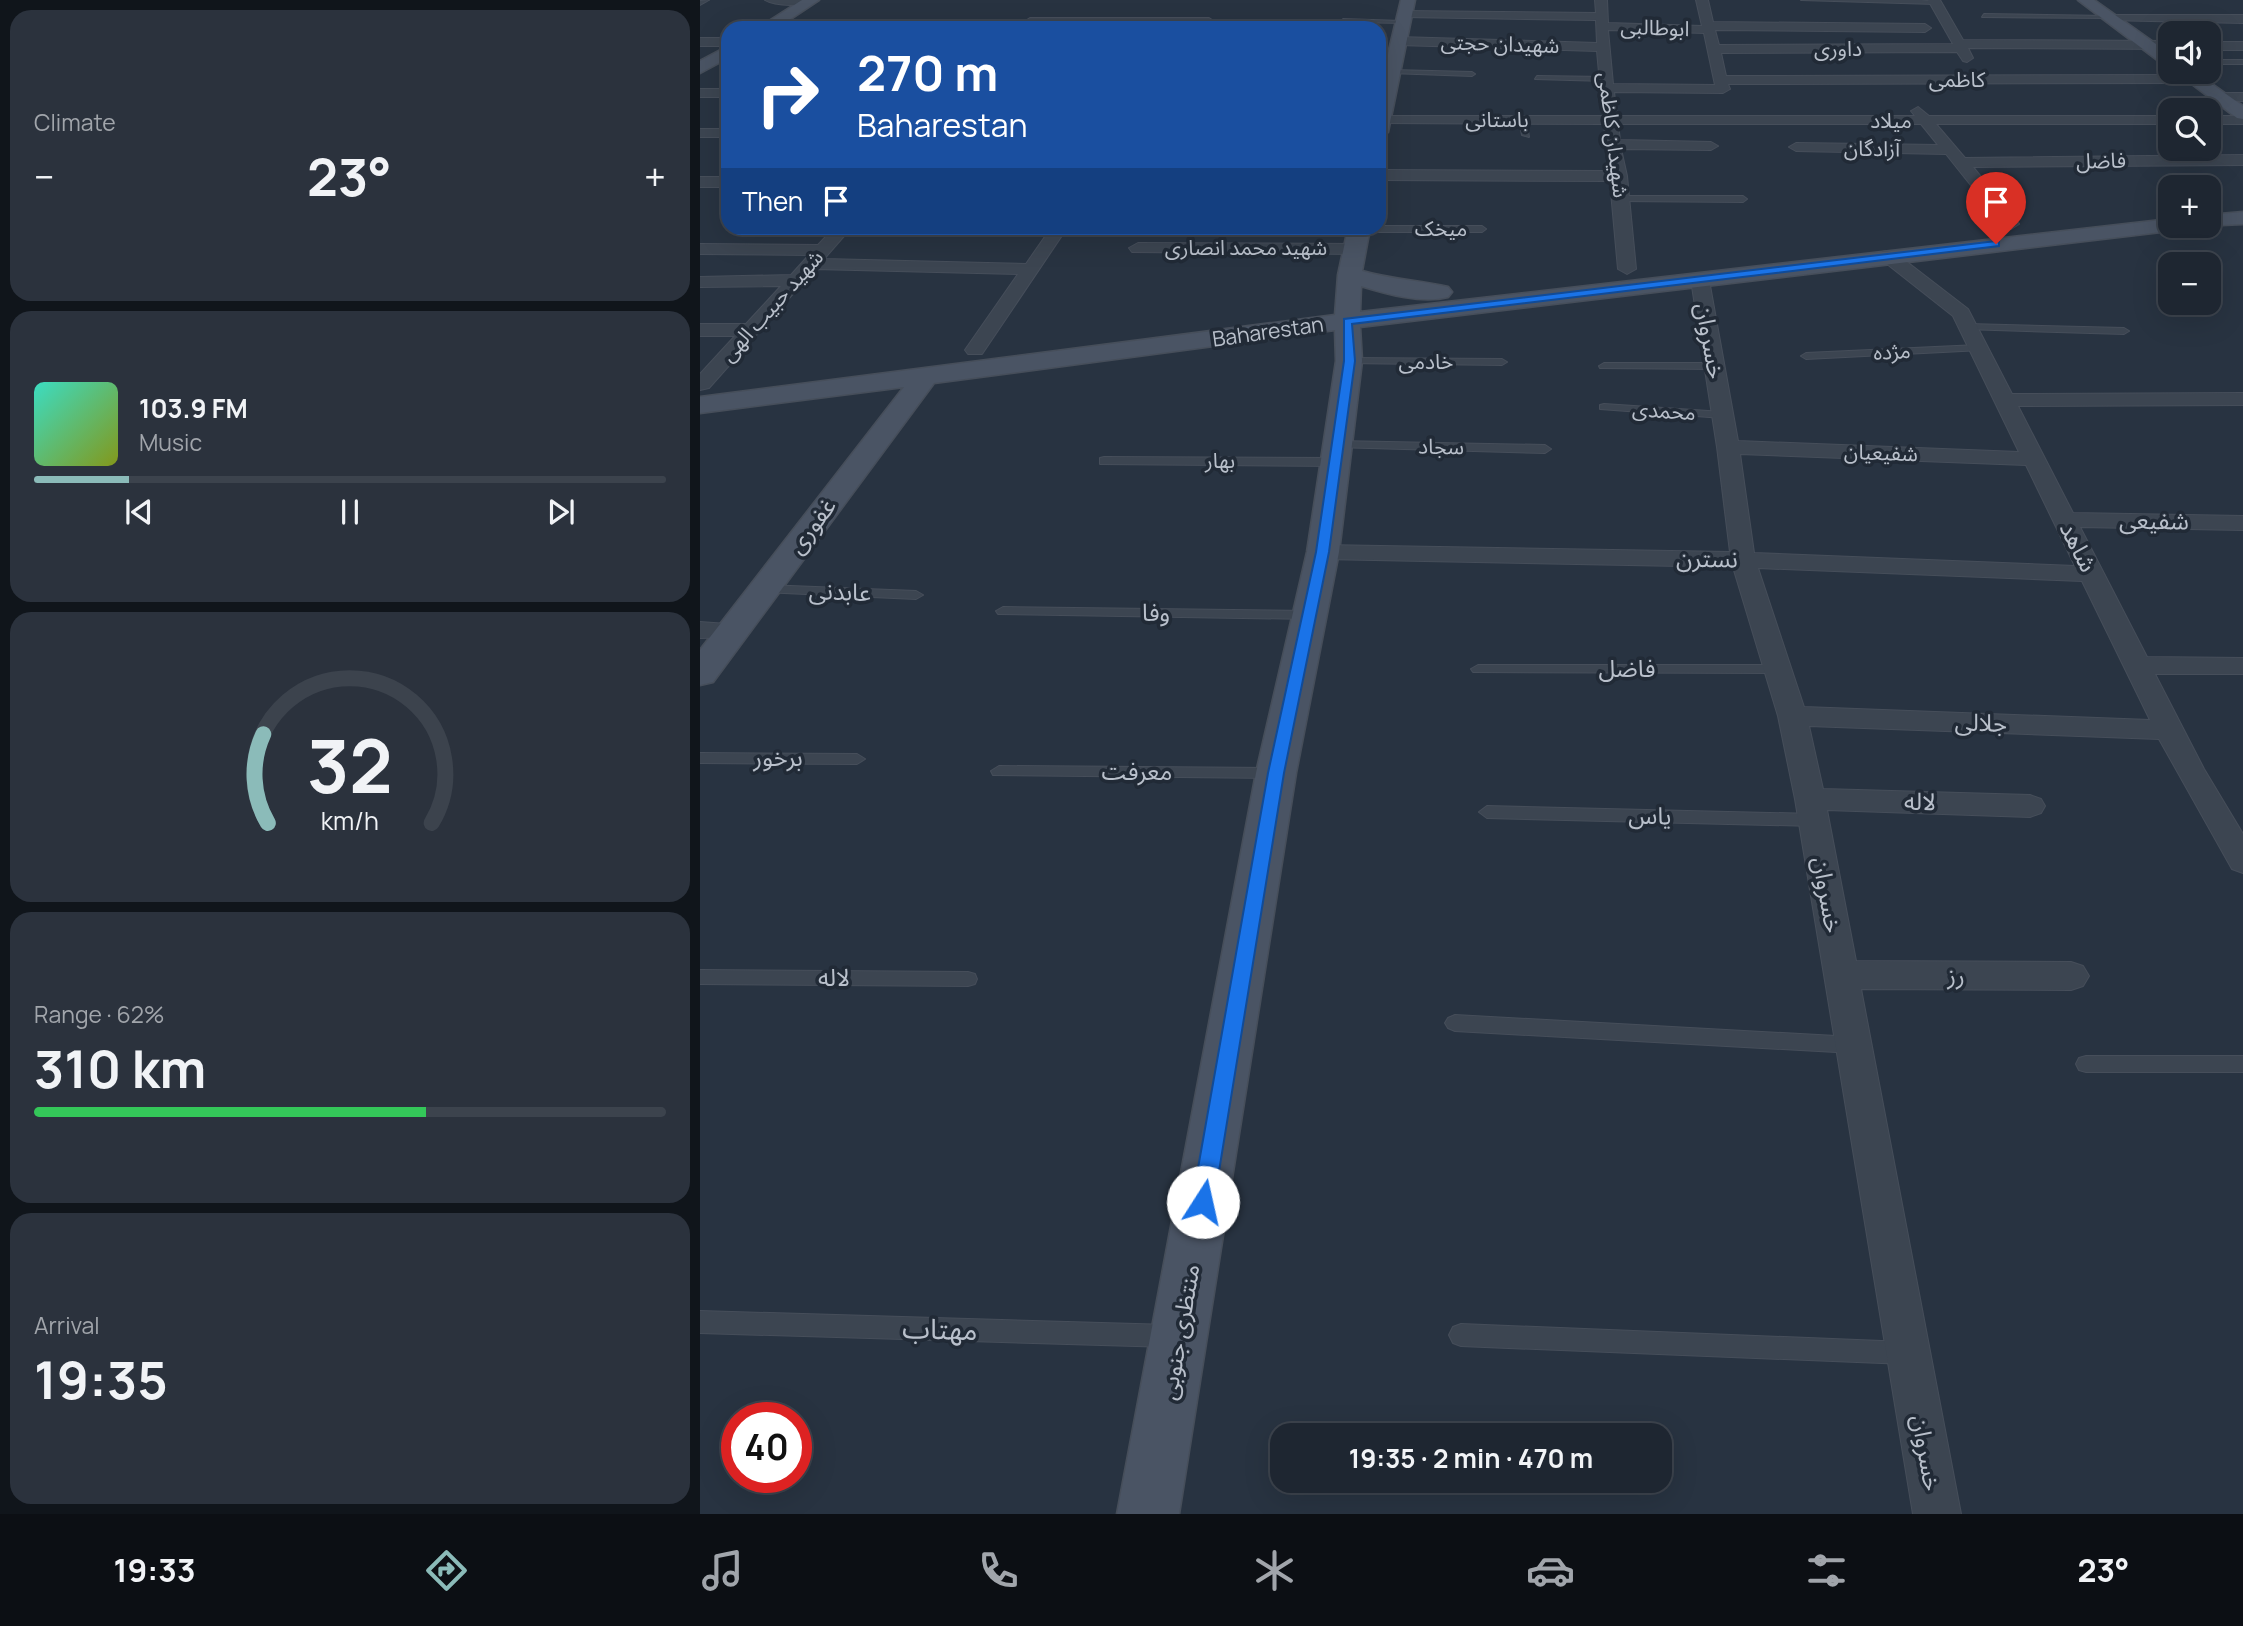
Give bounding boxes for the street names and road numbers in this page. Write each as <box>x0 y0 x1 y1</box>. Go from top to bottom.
street label: ابوطالبی <box>1620 12 1690 42</box>
street label: شهیدان حجتی <box>1440 27 1560 59</box>
street label: داوری <box>1814 34 1862 62</box>
street label: کاظمی <box>1929 65 1986 93</box>
street label: شهیدان کاظمی <box>1592 71 1636 199</box>
street label: باستانی <box>1465 105 1529 133</box>
street label: میلاد <box>1870 106 1912 134</box>
street label: آزادگان <box>1844 134 1901 163</box>
street label: فاضل <box>2076 146 2126 174</box>
street label: میخک <box>1415 214 1467 242</box>
street label: شهید محمد انصاری <box>1165 233 1327 261</box>
street label: شهید حبیب الهی <box>714 243 829 367</box>
street label: خسروان <box>1689 300 1734 381</box>
street label: Baharestan <box>1211 309 1325 353</box>
street label: مژده <box>1873 336 1911 366</box>
street label: خادمی <box>1399 347 1453 375</box>
street label: محمدی <box>1631 394 1697 426</box>
street label: سجاد <box>1418 432 1464 460</box>
street label: شفیعیان <box>1844 437 1918 467</box>
street label: بهار <box>1204 446 1235 474</box>
street label: غفوری <box>779 490 843 560</box>
street label: شفیعی <box>2119 502 2189 537</box>
street label: شاهد <box>2053 516 2106 577</box>
street label: نسترن <box>1676 540 1738 575</box>
street label: عابدنی <box>808 573 872 608</box>
street label: وفا <box>1142 595 1171 628</box>
street label: فاضل <box>1599 651 1655 684</box>
street label: جلالی <box>1954 704 2008 739</box>
street label: برخور <box>752 740 803 773</box>
street label: معرفت <box>1102 754 1172 787</box>
street label: لاله <box>1904 783 1937 818</box>
street label: یاس <box>1628 798 1672 831</box>
street label: خسروان <box>1806 854 1851 935</box>
street label: رز <box>1946 958 1965 991</box>
street label: لاله <box>818 960 850 993</box>
street label: منتظری جنوبی <box>1150 1261 1207 1402</box>
street label: مهتاب <box>902 1308 978 1348</box>
street label: خسروان <box>1905 1412 1950 1493</box>

